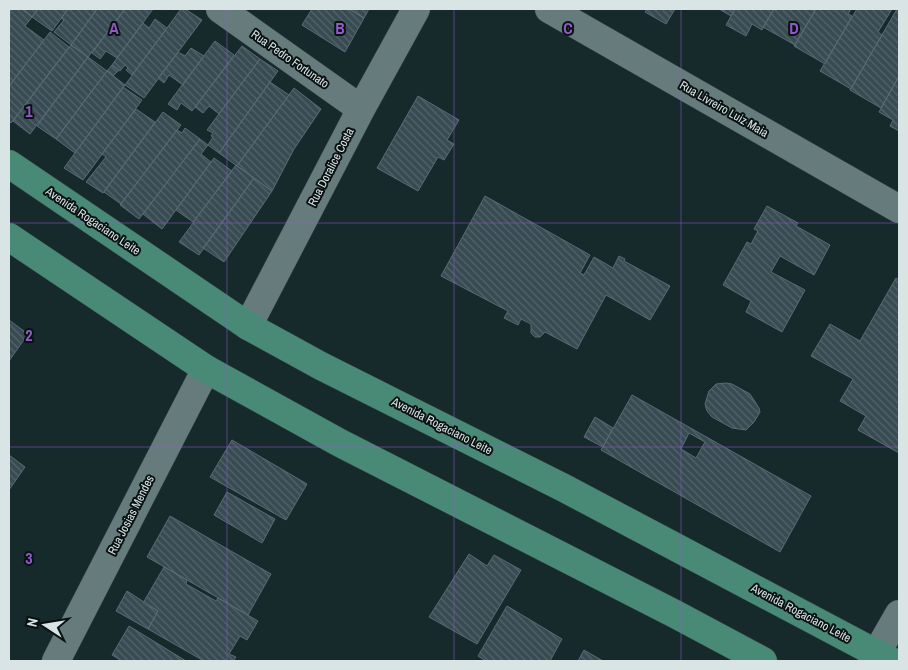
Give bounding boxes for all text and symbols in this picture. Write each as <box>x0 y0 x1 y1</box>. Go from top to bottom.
text: A <box>109 17 119 39</box>
text: B <box>335 17 345 39</box>
text: C <box>563 17 573 39</box>
text: D <box>789 17 799 39</box>
street label: Rua Pedro Fortunato <box>248 26 332 92</box>
street label: Rua Livreiro Luiz Maia <box>677 77 772 141</box>
text: 1 <box>25 100 33 122</box>
street label: Rua Doralice Costa <box>304 125 358 209</box>
street label: Avenida Rogaciano Leite <box>42 183 143 259</box>
text: 2 <box>25 324 33 346</box>
street label: Avenida Rogaciano Leite <box>388 393 495 458</box>
street label: Rua Josias Mendes <box>104 473 158 557</box>
text: 3 <box>25 547 33 569</box>
street label: Avenida Rogaciano Leite <box>747 579 854 646</box>
north arrow <box>20 600 70 650</box>
text: N <box>23 616 42 628</box>

